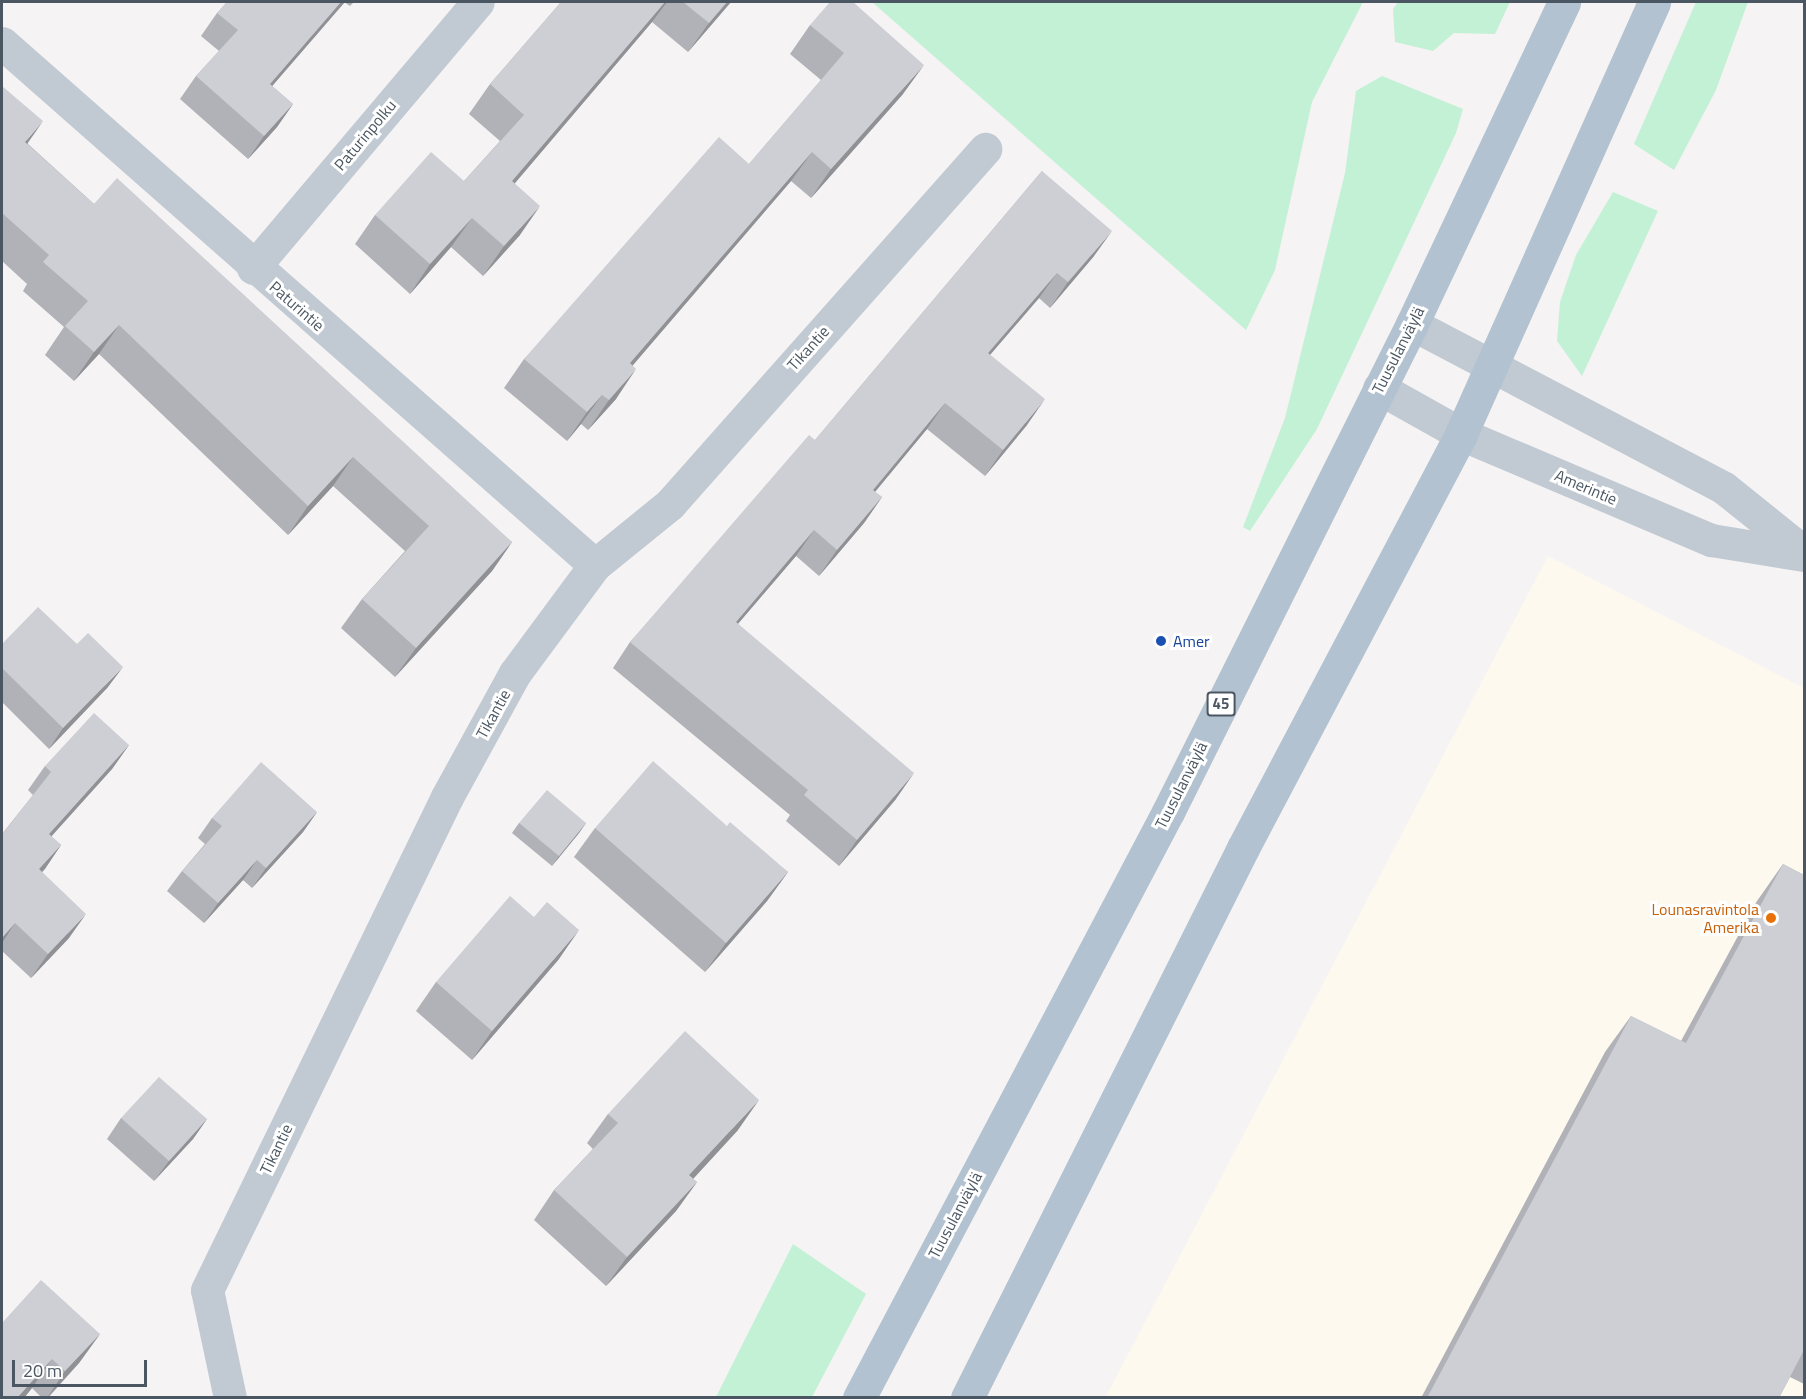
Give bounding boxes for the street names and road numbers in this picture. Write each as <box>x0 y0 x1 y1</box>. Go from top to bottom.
street label: Paturinpolku <box>330 96 400 174</box>
street label: Paturintie <box>266 277 328 335</box>
street label: Tuusulanväylä <box>1368 303 1428 397</box>
street label: Tikantie <box>783 322 833 374</box>
street label: Amerintie <box>1552 465 1620 509</box>
street label: Tikantie <box>472 686 514 742</box>
road number: 45 <box>1206 692 1236 716</box>
street label: Tuusulanväylä <box>1151 738 1211 832</box>
street label: Tikantie <box>256 1121 296 1177</box>
street label: Tuusulanväylä <box>924 1169 986 1261</box>

